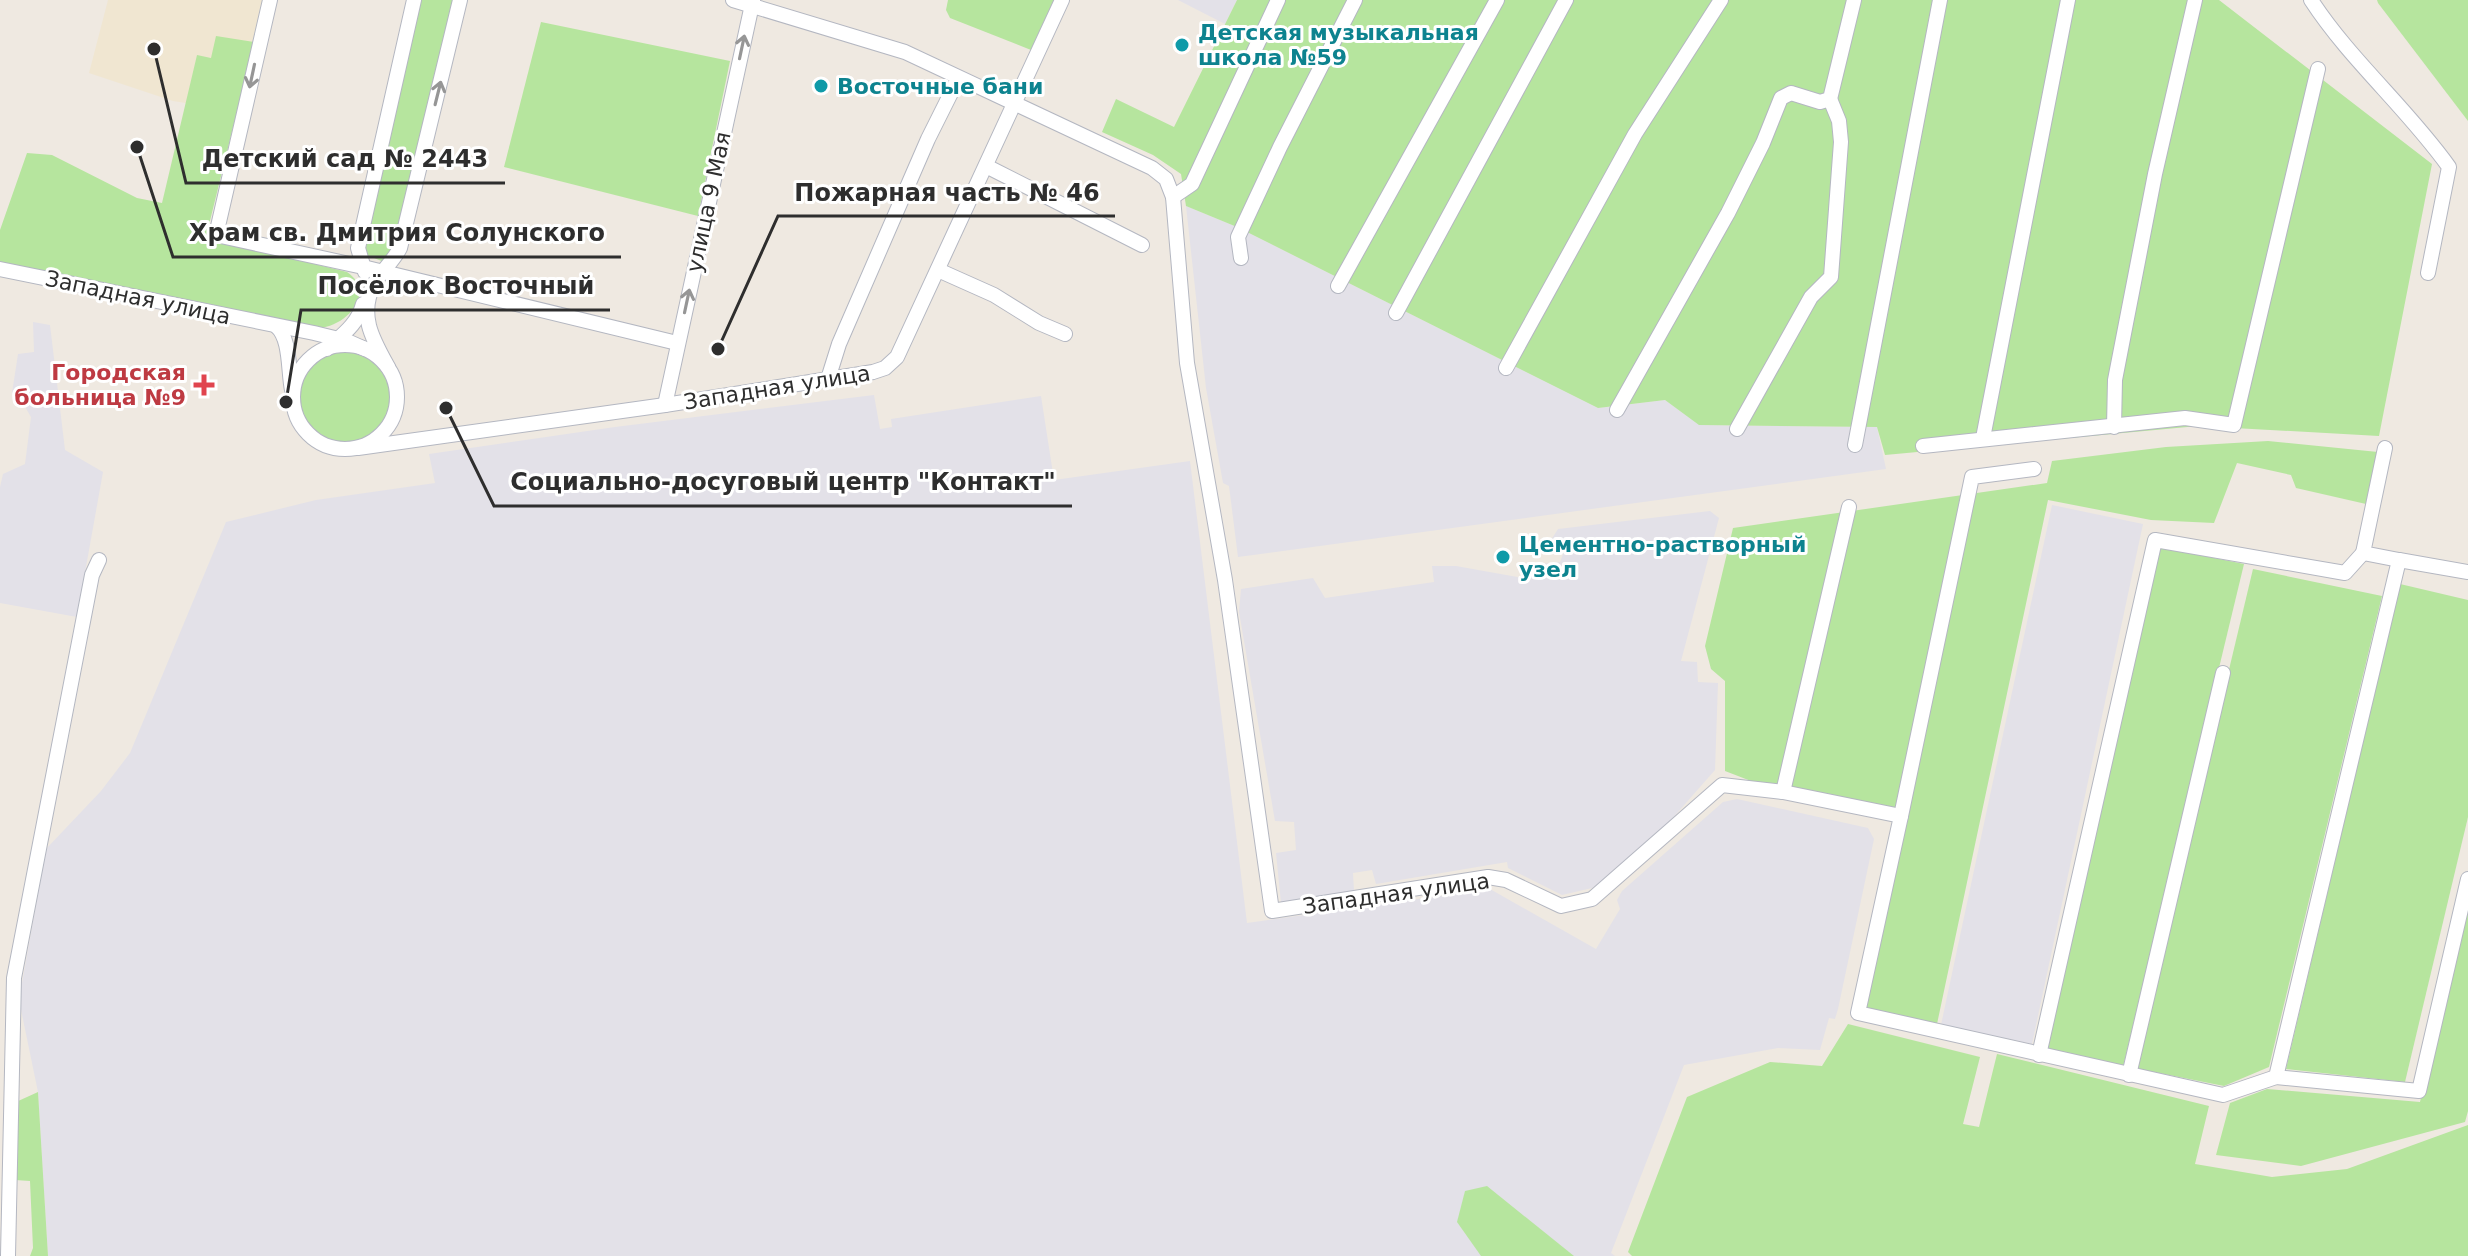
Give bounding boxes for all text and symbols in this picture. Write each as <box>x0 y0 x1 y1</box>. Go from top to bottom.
place label: Детская музыкальная школа №59 <box>1198 20 1479 70</box>
one-way arrow <box>735 35 750 61</box>
marker: Детская музыкальная школа №59 <box>1173 36 1191 54</box>
one-way arrow <box>244 63 259 88</box>
place label: Восточные бани <box>837 74 1043 99</box>
marker: Восточные бани <box>812 77 830 95</box>
one-way arrow <box>431 81 446 107</box>
street label: улица 9 Мая <box>681 129 736 275</box>
callout: Детский сад № 2443 <box>186 135 505 183</box>
text: Детский сад № 2443 <box>202 145 488 173</box>
callout: Пожарная часть № 46 <box>778 168 1115 216</box>
text: Пожарная часть № 46 <box>794 179 1100 207</box>
callout: Храм св. Дмитрия Солунского <box>173 209 621 257</box>
text: Храм св. Дмитрия Солунского <box>189 219 605 247</box>
callout: Посёлок Восточный <box>301 262 610 310</box>
street label: Западная улица <box>43 266 233 329</box>
text: Посёлок Восточный <box>318 272 594 300</box>
one-way arrow <box>680 289 695 315</box>
place label: Городская больница №9 <box>14 360 186 410</box>
street label: Западная улица <box>682 360 872 415</box>
marker: Городская больница №9 <box>193 374 215 396</box>
callout: Социально-досуговый центр "Контакт" <box>494 458 1072 506</box>
text: Социально-досуговый центр "Контакт" <box>510 468 1056 496</box>
place label: Цементно-растворный узел <box>1519 532 1806 582</box>
marker: Цементно-растворный узел <box>1494 548 1512 566</box>
street label: Западная улица <box>1301 868 1491 919</box>

